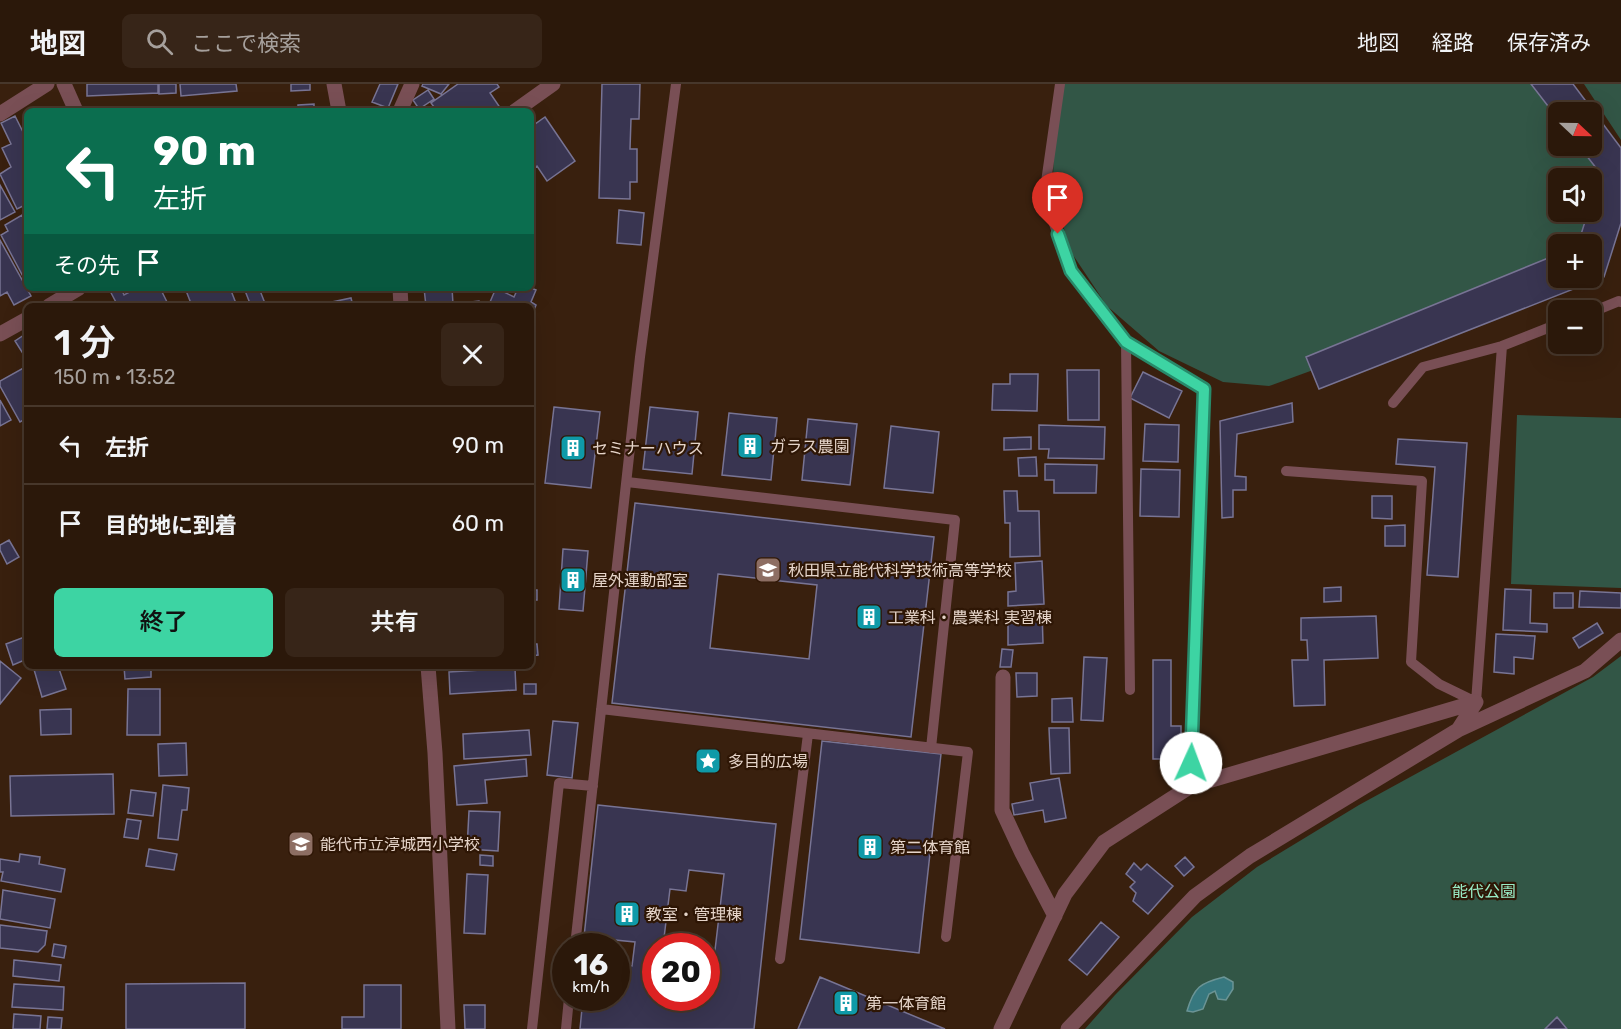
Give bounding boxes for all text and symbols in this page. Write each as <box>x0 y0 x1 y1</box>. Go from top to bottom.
search box <box>122 14 542 68</box>
icon: search <box>143 25 176 58</box>
text: 地図 <box>30 27 86 60</box>
text: ここで検索 <box>191 30 301 57</box>
text: 地図 <box>1357 30 1399 55</box>
text: 経路 <box>1432 30 1474 55</box>
text: 保存済み <box>1507 30 1591 55</box>
north arrow <box>1548 102 1602 156</box>
map controls <box>1548 102 1602 354</box>
text: 90 m <box>153 126 256 176</box>
icon: left <box>54 132 132 210</box>
button: sound <box>1548 168 1602 222</box>
pin <box>1032 172 1083 234</box>
icon: arrive <box>1041 181 1074 214</box>
text: 左折 <box>153 183 207 215</box>
button: + <box>1548 234 1602 288</box>
icon: arrive <box>132 246 165 279</box>
text: その先 <box>54 252 120 279</box>
button: − <box>1548 300 1602 354</box>
text: 1 分 <box>54 321 115 364</box>
button: close <box>441 323 504 386</box>
text: 150 m · 13:52 <box>54 365 176 389</box>
icon: left <box>54 429 87 462</box>
building icon: ガラス農園 <box>735 431 765 461</box>
text: 90 m <box>452 432 504 459</box>
building icon: セミナーハウス <box>558 433 588 463</box>
text: 左折 <box>105 434 149 461</box>
place label: ガラス農園 <box>770 437 850 456</box>
place label: セミナーハウス <box>592 439 704 458</box>
icon: arrive <box>54 507 87 540</box>
text: 60 m <box>452 510 504 537</box>
text: 目的地に到着 <box>105 512 237 539</box>
school or university icon: 秋田県立能代科学技術高等学校 <box>753 555 783 585</box>
place label: 秋田県立能代科学技術高等学校 <box>788 561 1012 580</box>
building icon: 屋外運動部室 <box>558 565 588 595</box>
place label: 屋外運動部室 <box>592 571 688 590</box>
button: 終了 <box>54 588 273 657</box>
button: 共有 <box>285 588 504 657</box>
building icon: 工業科・農業科 実習棟 <box>854 602 884 632</box>
place label: 工業科・農業科 実習棟 <box>888 608 1052 627</box>
position arrow <box>1159 731 1223 795</box>
place icon: 多目的広場 <box>693 746 723 776</box>
place label: 多目的広場 <box>728 752 808 771</box>
school or university icon: 能代市立渟城西小学校 <box>286 829 316 859</box>
building icon: 第二体育館 <box>855 832 885 862</box>
place label: 能代市立渟城西小学校 <box>320 835 480 854</box>
place label: 第二体育館 <box>890 838 970 857</box>
park label: 能代公園 <box>1452 882 1516 901</box>
building icon: 教室・管理棟 <box>612 899 642 929</box>
place label: 教室・管理棟 <box>646 905 742 924</box>
speed limit sign: 20 <box>642 933 720 1011</box>
text: 16 <box>574 947 608 983</box>
text: km/h <box>572 978 610 996</box>
building icon: 第一体育館 <box>831 988 861 1018</box>
place label: 第一体育館 <box>866 994 946 1013</box>

